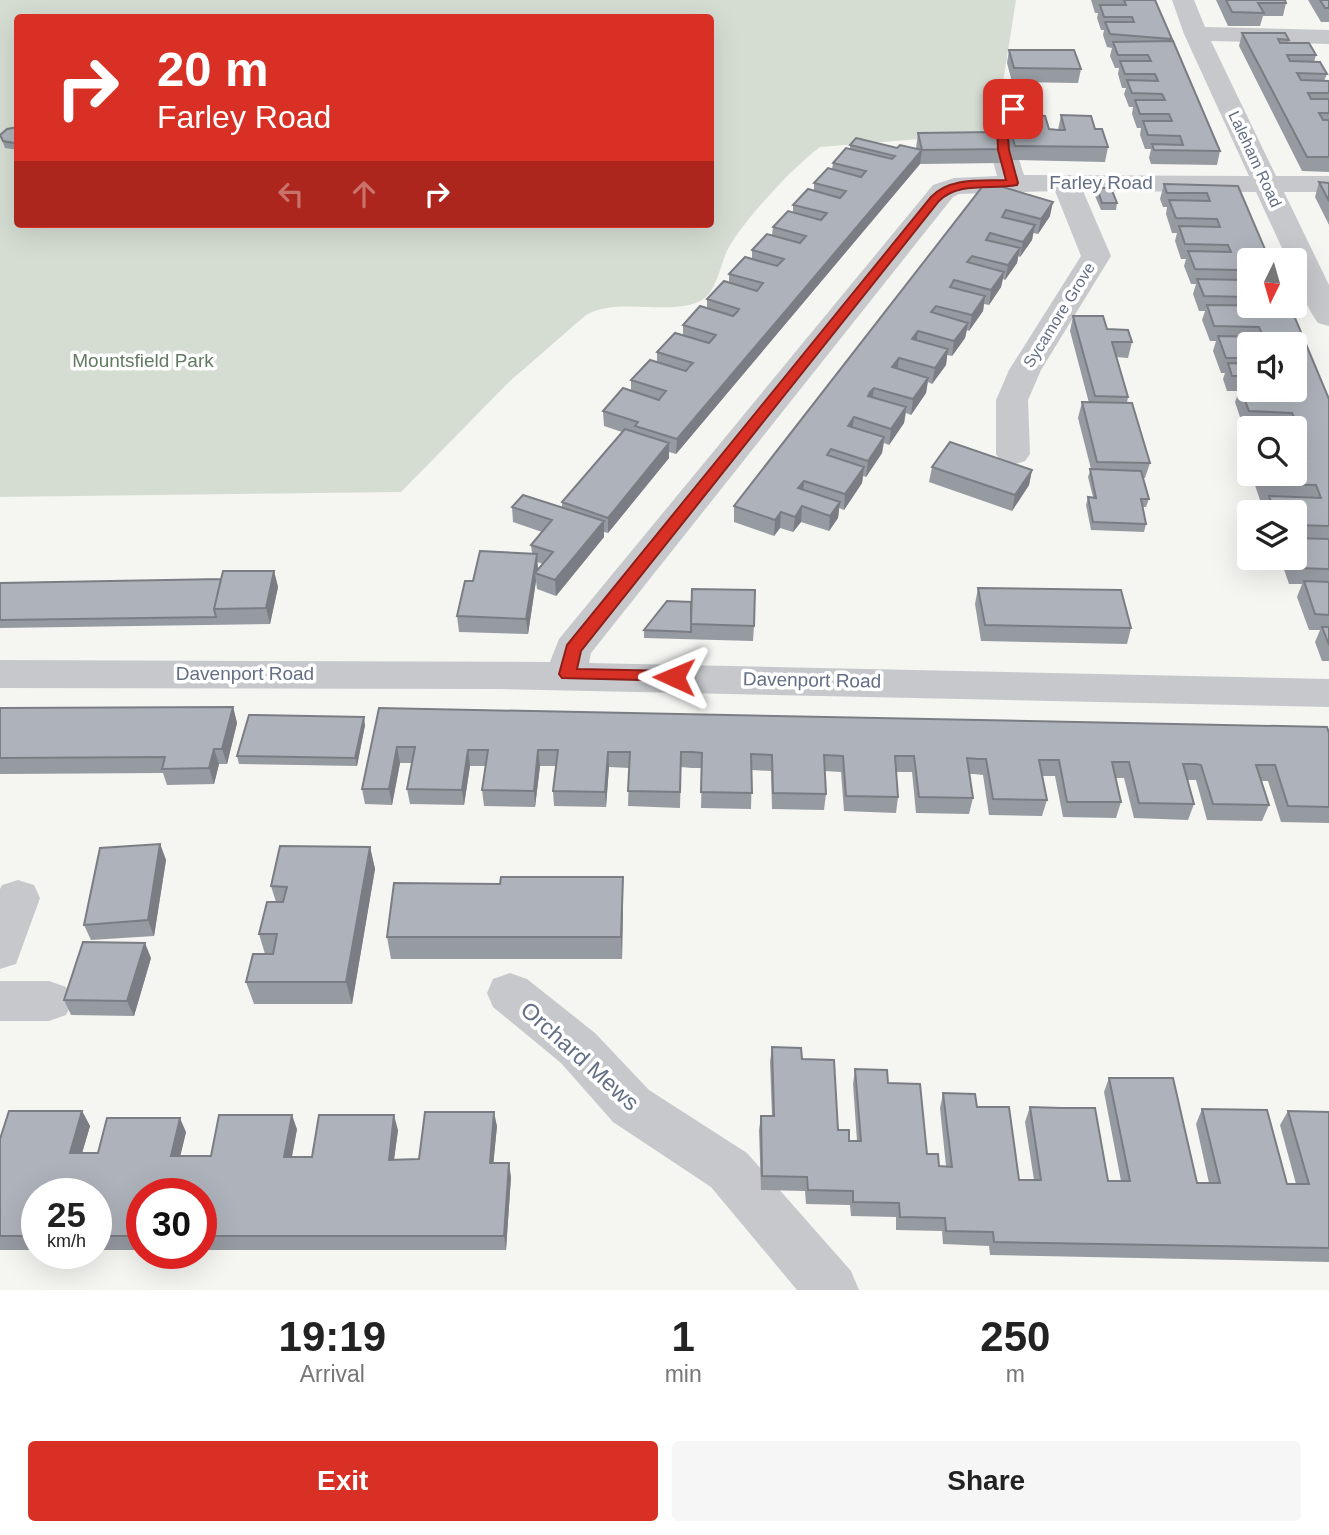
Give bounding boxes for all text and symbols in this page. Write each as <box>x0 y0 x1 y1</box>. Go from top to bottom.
icon: right <box>42 42 133 133</box>
text: 20 m <box>157 42 269 96</box>
pin <box>983 79 1043 139</box>
icon: arrive <box>994 90 1032 128</box>
text: Farley Road <box>157 99 331 135</box>
street label: Laleham Road <box>1225 108 1285 210</box>
street label: Farley Road <box>1049 172 1153 193</box>
icon: left <box>272 175 310 213</box>
icon: ahead <box>345 175 383 213</box>
icon: right <box>418 175 456 213</box>
north arrow <box>1237 248 1307 318</box>
map controls <box>1237 248 1307 570</box>
street label: Sycamore Grove <box>1020 260 1098 370</box>
button: sound <box>1237 332 1307 402</box>
park label: Mountsfield Park <box>72 350 214 371</box>
button: search <box>1237 416 1307 486</box>
button: layers <box>1237 500 1307 570</box>
position arrow <box>637 640 711 714</box>
street label: Davenport Road <box>176 663 314 684</box>
street label: Davenport Road <box>743 668 881 692</box>
street label: Orchard Mews <box>516 996 644 1116</box>
speed limit sign: 30 <box>126 1178 217 1269</box>
text: 25 <box>47 1195 86 1234</box>
text: km/h <box>47 1231 86 1251</box>
text: 19:19 <box>279 1313 386 1360</box>
text: 1 <box>671 1313 695 1360</box>
text: 250 <box>980 1313 1050 1360</box>
text: Arrival <box>300 1361 365 1387</box>
text: min <box>665 1361 702 1387</box>
text: m <box>1006 1361 1025 1387</box>
button: Exit <box>28 1441 658 1521</box>
button: Share <box>672 1441 1301 1521</box>

